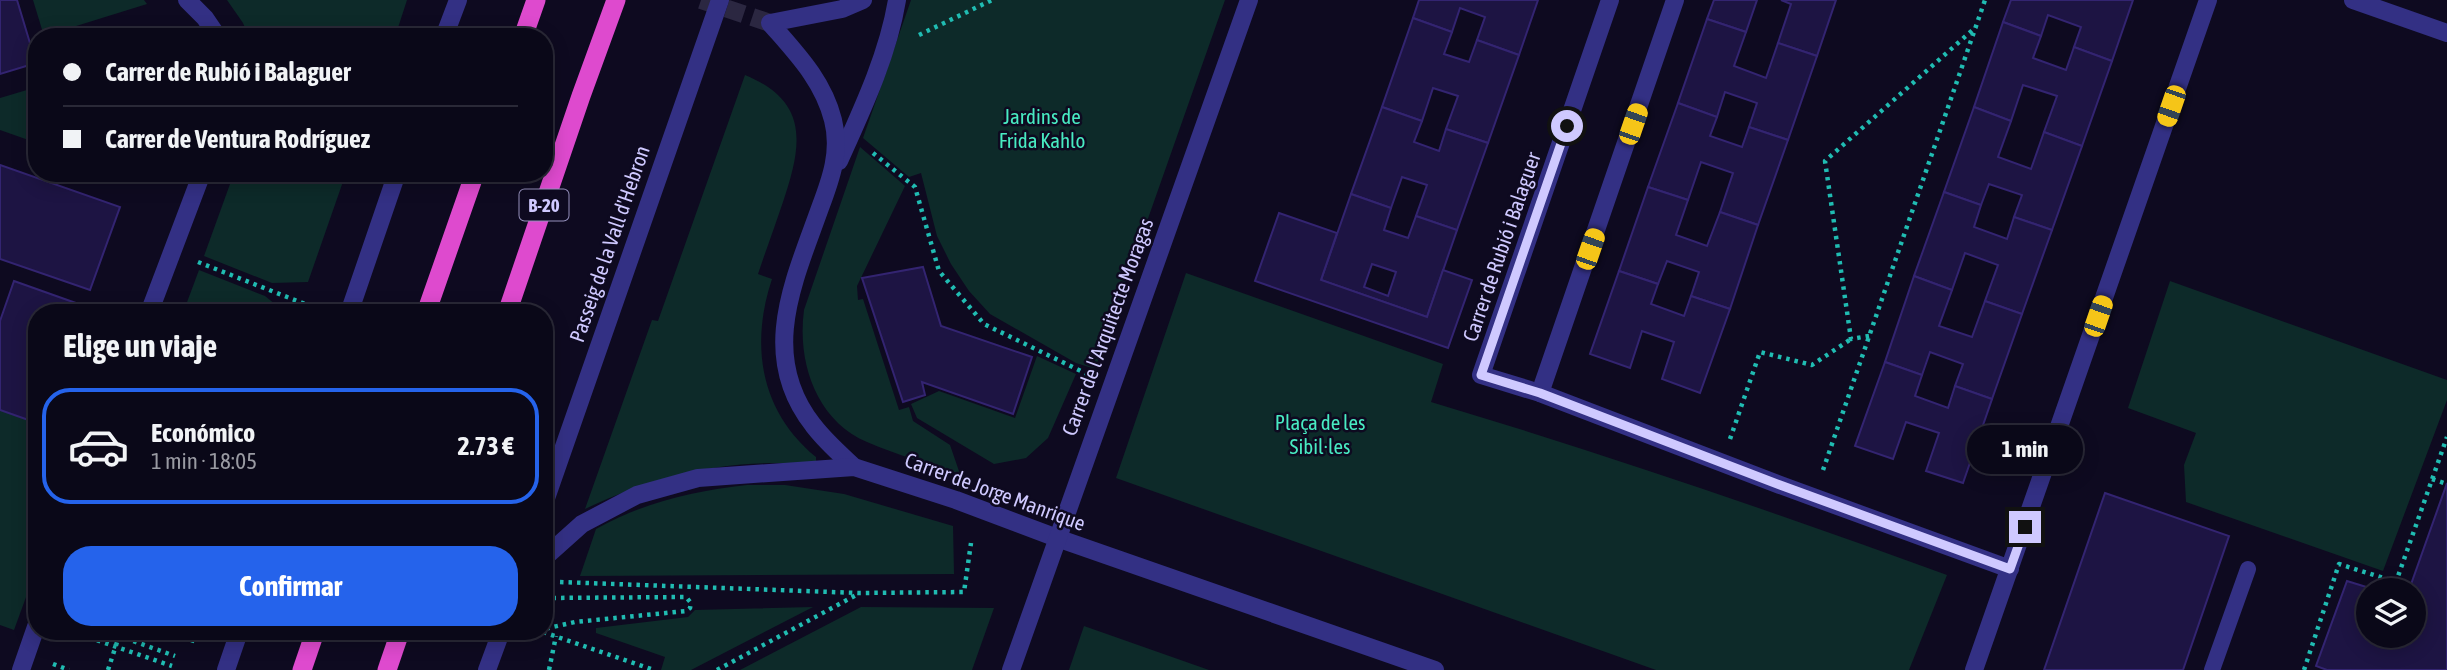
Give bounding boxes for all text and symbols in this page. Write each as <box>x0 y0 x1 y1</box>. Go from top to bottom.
text: Carrer de Rubió i Balaguer <box>105 57 351 87</box>
car <box>2155 83 2188 129</box>
car <box>1617 101 1650 147</box>
park label: Jardins de Frida Kahlo <box>999 104 1085 152</box>
route start <box>1551 110 1583 142</box>
text: Carrer de Ventura Rodríguez <box>105 124 370 154</box>
street label: Passeig de la Vall d'Hebron <box>564 142 654 345</box>
street label: Carrer de Rubió i Balaguer <box>1457 148 1545 344</box>
road number: B-20 <box>520 190 568 220</box>
street label: Carrer de l'Arquitecte Moragas <box>1057 215 1158 439</box>
car <box>1574 226 1607 272</box>
car <box>2082 293 2115 339</box>
text: Elige un viaje <box>63 327 217 364</box>
park label: Plaça de les Sibil·les <box>1275 410 1365 458</box>
icon: car <box>67 415 130 478</box>
text: Económico <box>151 418 255 448</box>
callout: 1 min <box>1967 426 2083 475</box>
text: 2.73 € <box>457 431 514 461</box>
text: 1 min <box>2002 436 2048 462</box>
street label: Carrer de Jorge Manrique <box>902 447 1089 535</box>
text: 1 min · 18:05 <box>151 448 257 474</box>
route end <box>2009 511 2041 543</box>
button: Confirmar <box>63 546 518 626</box>
map controls <box>2356 578 2426 648</box>
button: layers <box>2356 578 2426 648</box>

